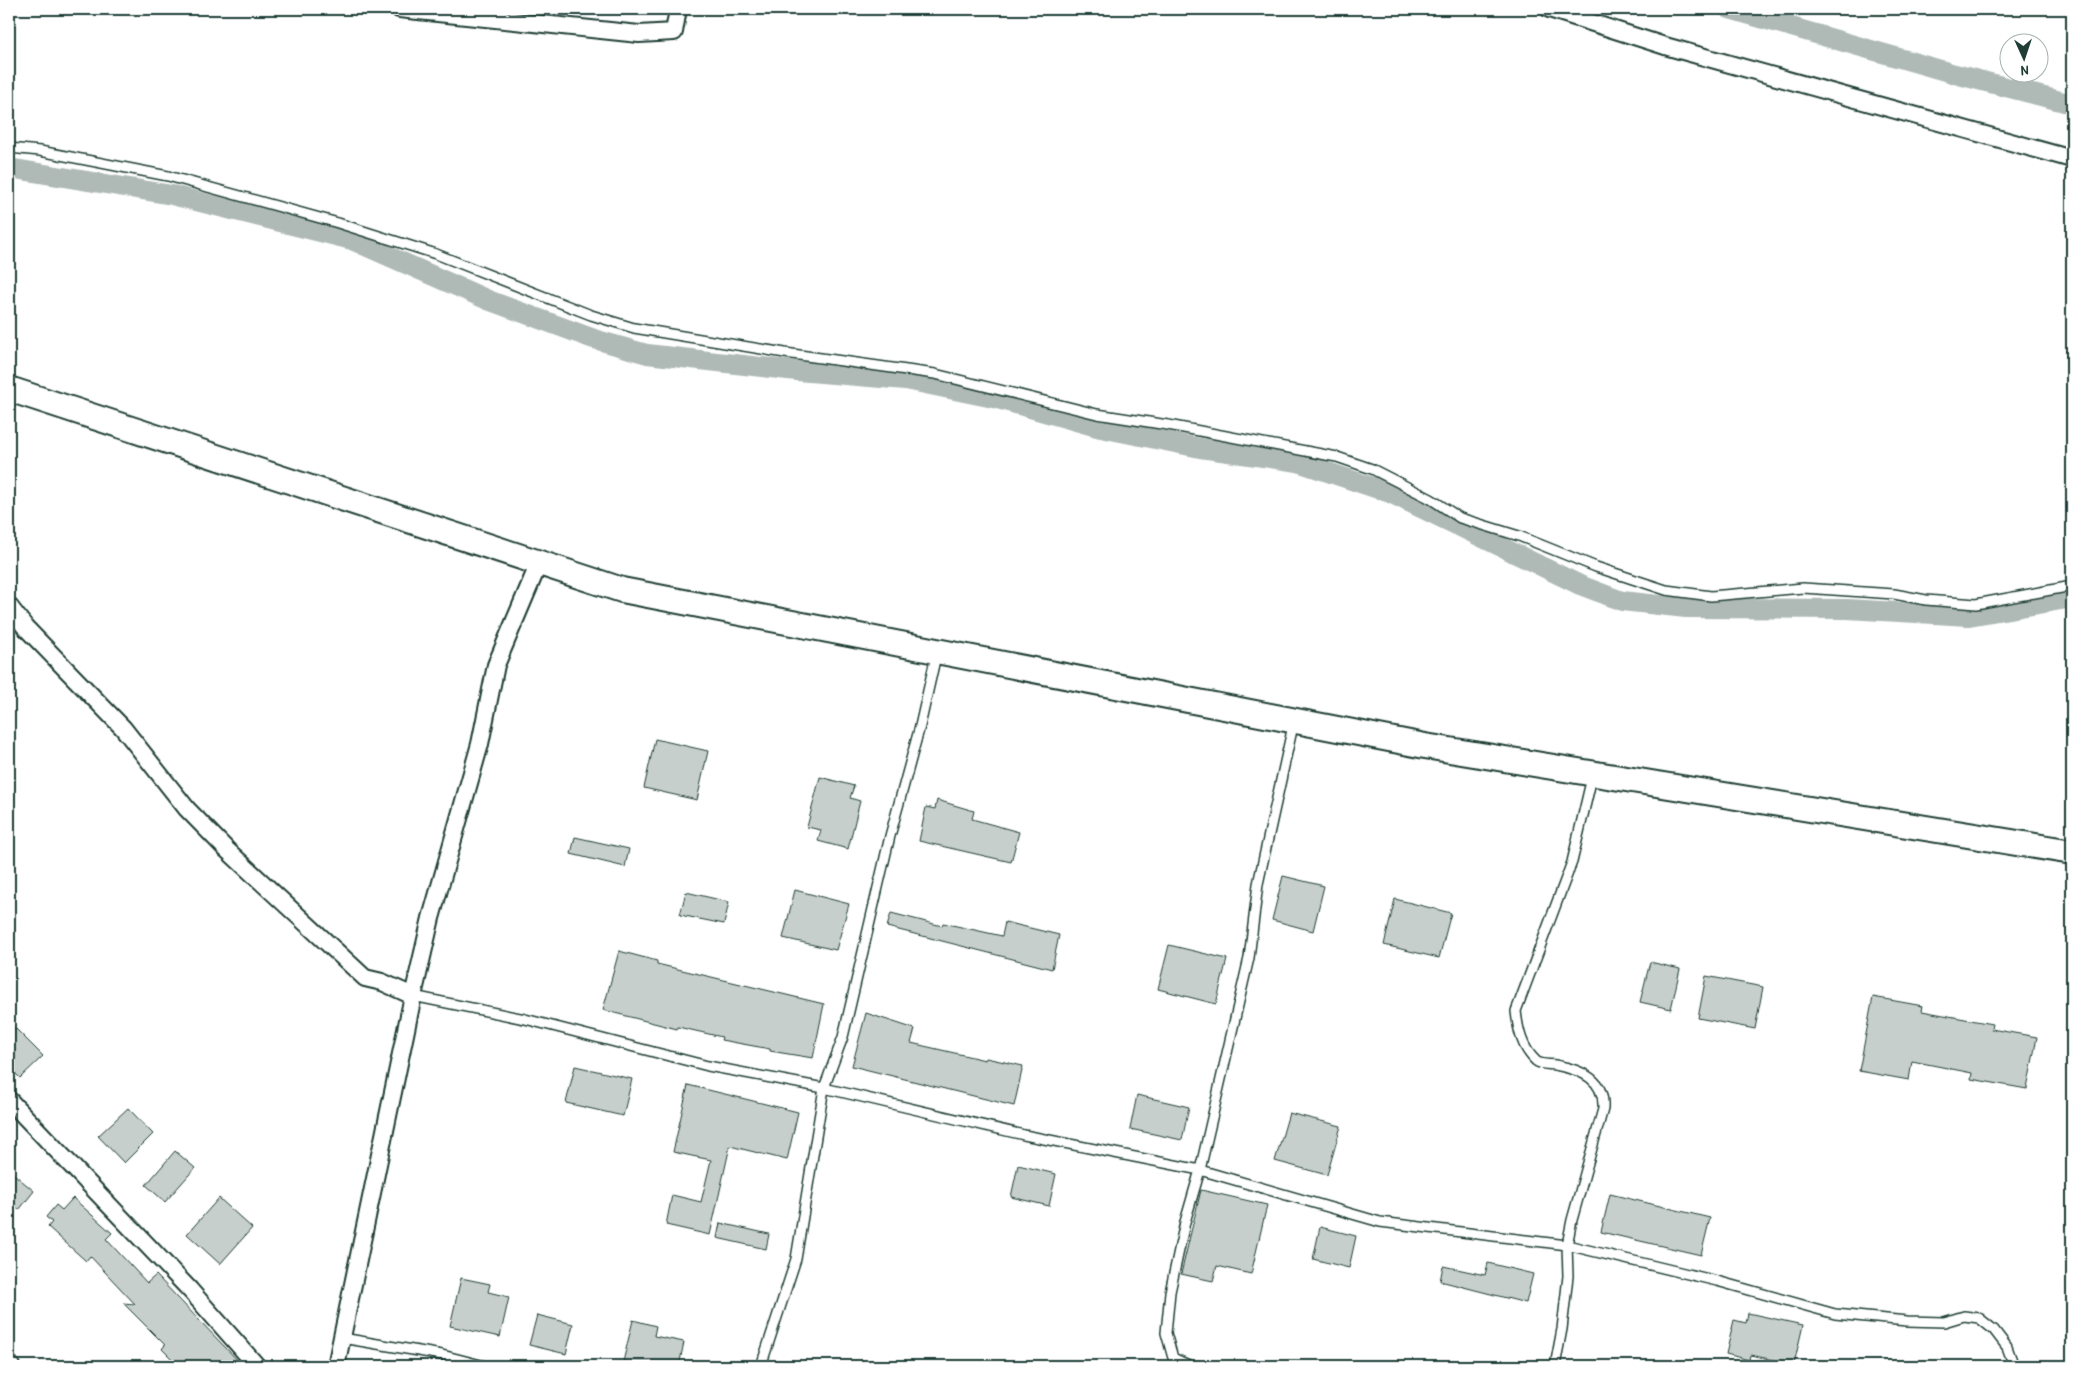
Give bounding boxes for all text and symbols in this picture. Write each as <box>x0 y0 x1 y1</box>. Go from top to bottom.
north arrow <box>1998 32 2048 82</box>
text: N <box>2020 62 2029 81</box>

